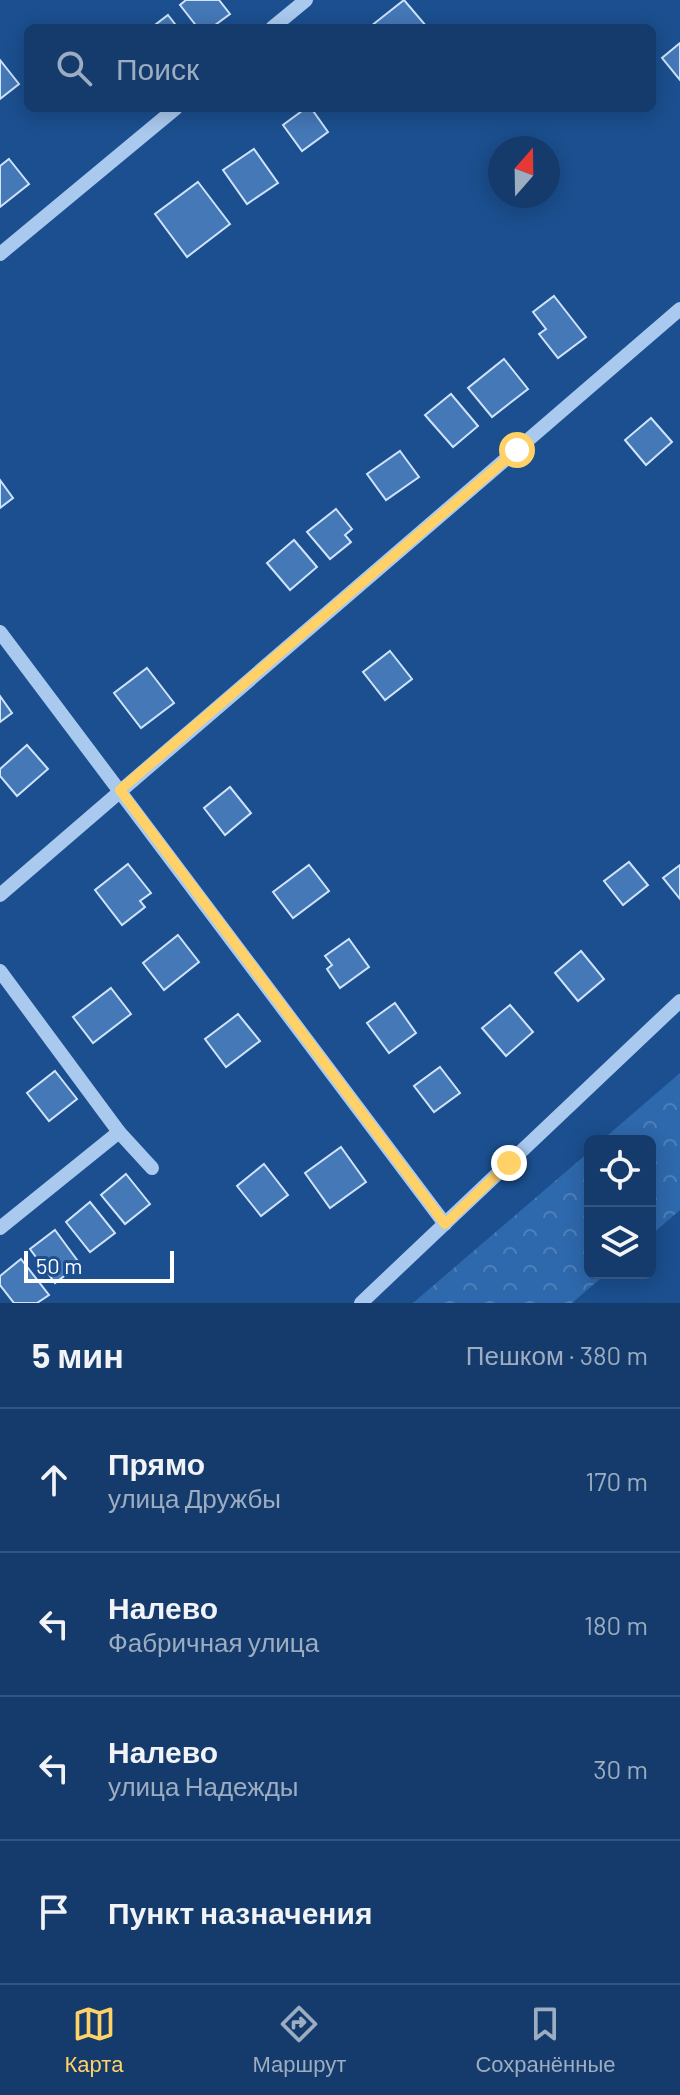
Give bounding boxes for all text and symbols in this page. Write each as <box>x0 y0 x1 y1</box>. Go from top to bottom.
search box <box>24 24 656 112</box>
icon: search <box>52 46 96 90</box>
text: Поиск <box>116 50 199 86</box>
north arrow <box>488 136 560 208</box>
route start <box>499 432 535 468</box>
map controls <box>584 1135 656 1279</box>
button: locate <box>584 1135 656 1207</box>
route end <box>491 1145 527 1181</box>
button: layers <box>584 1207 656 1279</box>
scale bar <box>24 1247 174 1283</box>
text: 50 m <box>36 1252 82 1278</box>
text: 5 мин <box>32 1334 124 1375</box>
text: Пешком · 380 m <box>466 1339 648 1370</box>
text: Прямо <box>108 1445 205 1481</box>
icon: ahead <box>32 1458 76 1502</box>
text: 170 m <box>585 1465 648 1496</box>
text: улица Дружбы <box>108 1482 281 1513</box>
text: Налево <box>108 1589 218 1625</box>
icon: left <box>32 1602 76 1646</box>
text: 180 m <box>584 1609 648 1640</box>
text: Фабричная улица <box>108 1626 319 1657</box>
text: Налево <box>108 1733 218 1769</box>
icon: left <box>32 1746 76 1790</box>
text: 30 m <box>593 1753 648 1784</box>
text: улица Надежды <box>108 1770 299 1801</box>
icon: arrive <box>32 1890 76 1934</box>
text: Пункт назначения <box>108 1894 372 1930</box>
tab: Карта <box>65 2002 123 2078</box>
tab: Маршрут <box>253 2002 346 2078</box>
tab: Сохранённые <box>475 2002 615 2078</box>

